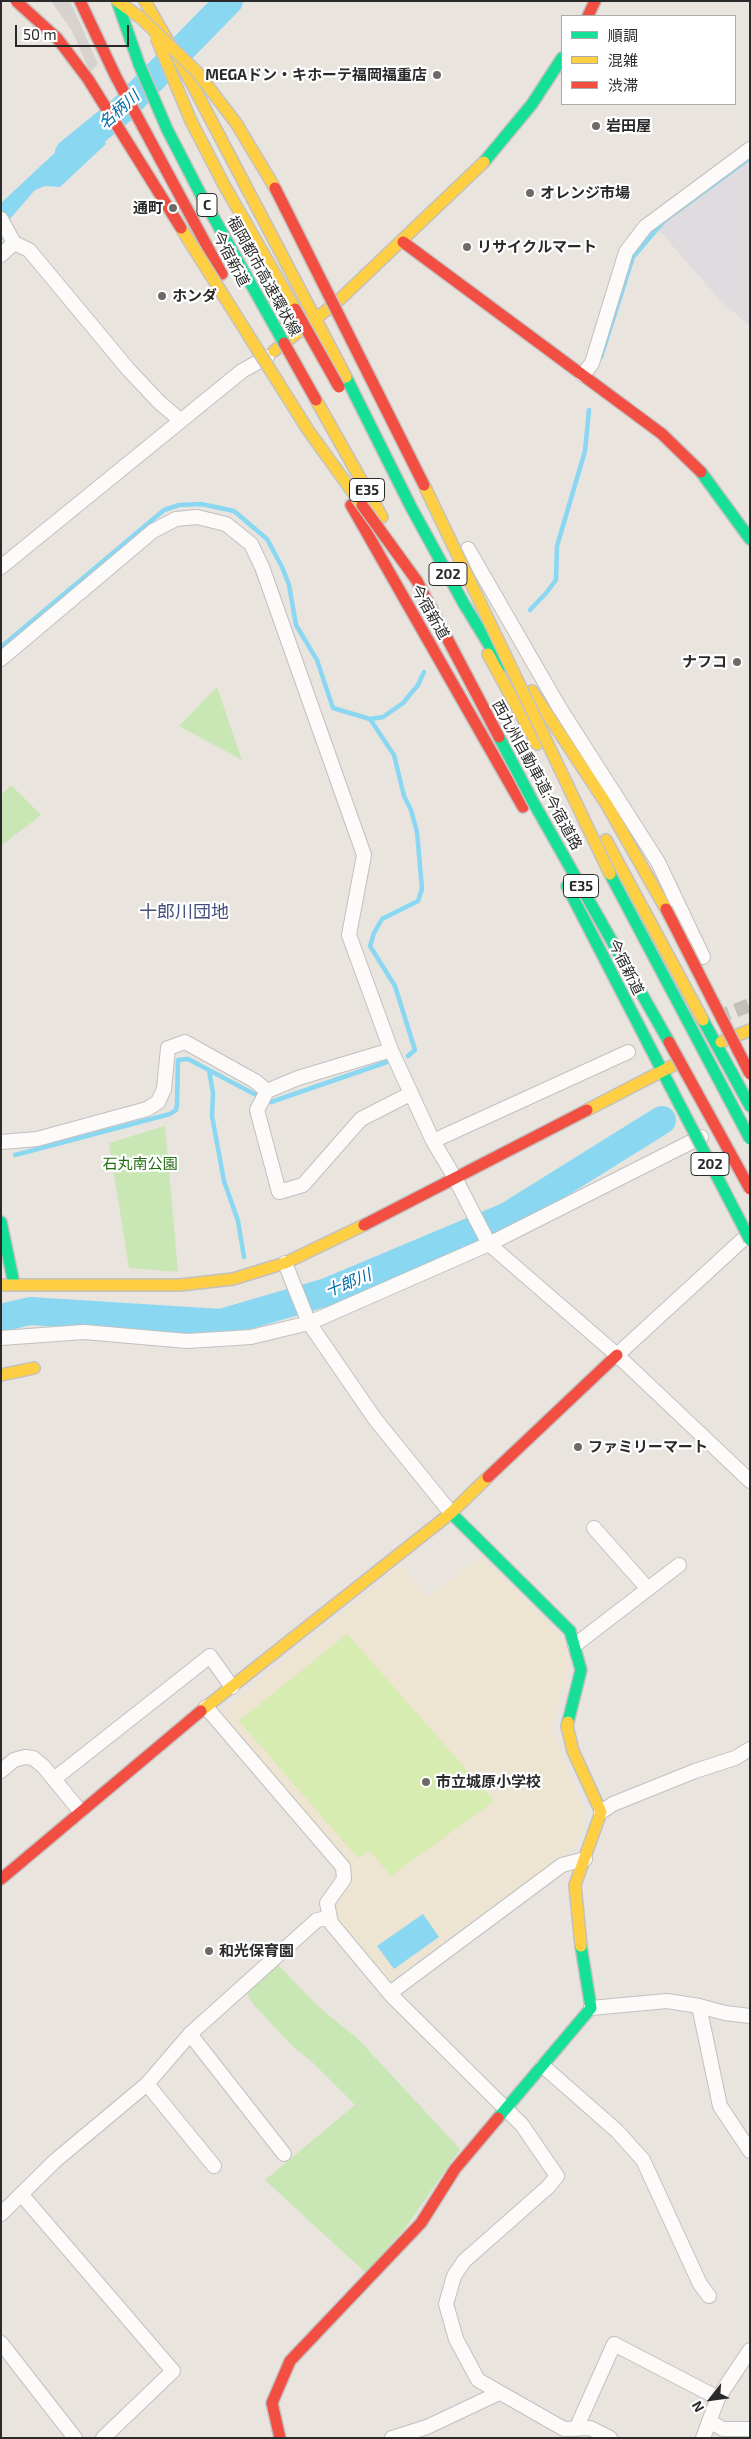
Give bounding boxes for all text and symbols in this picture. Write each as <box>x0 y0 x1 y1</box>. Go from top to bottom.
scale bar <box>18 15 131 47</box>
legend <box>561 15 736 105</box>
text: 50 m <box>23 25 57 43</box>
text: 順調 <box>608 26 638 44</box>
text: 混雑 <box>608 51 638 69</box>
place label: MEGAドン・キホーテ福岡福重店 <box>205 66 427 84</box>
marker: MEGAドン・キホーテ福岡福重店 <box>431 69 443 81</box>
text: 渋滞 <box>608 76 638 94</box>
water label: 名柄川 <box>95 87 143 133</box>
place label: 岩田屋 <box>606 117 651 135</box>
marker: 岩田屋 <box>590 120 602 132</box>
place label: オレンジ市場 <box>540 184 630 202</box>
marker: オレンジ市場 <box>524 187 536 199</box>
road number: C <box>197 194 217 216</box>
place label: 通町 <box>133 199 163 217</box>
marker: 通町 <box>167 202 179 214</box>
street label: 福岡都市高速環状線 <box>223 213 305 339</box>
street label: 今宿新道 <box>209 228 253 290</box>
place label: リサイクルマート <box>477 238 597 256</box>
marker: リサイクルマート <box>461 241 473 253</box>
place label: ホンダ <box>172 287 217 305</box>
marker: ホンダ <box>156 290 168 302</box>
road number: E35 <box>350 478 384 502</box>
road number: 202 <box>429 562 467 586</box>
street label: 今宿新道 <box>407 582 453 642</box>
place label: ナフコ <box>682 653 727 671</box>
marker: ナフコ <box>731 656 743 668</box>
street label: 西九州自動車道;今宿道路 <box>488 697 586 853</box>
road number: E35 <box>564 874 598 898</box>
district label: 十郎川団地 <box>139 901 229 923</box>
street label: 今宿新道 <box>604 936 648 998</box>
road number: 202 <box>691 1152 729 1176</box>
park label: 石丸南公園 <box>103 1155 177 1173</box>
water label: 十郎川 <box>322 1265 374 1301</box>
place label: ファミリーマート <box>588 1438 708 1456</box>
marker: ファミリーマート <box>572 1441 584 1453</box>
place label: 市立城原小学校 <box>436 1773 541 1791</box>
marker: 市立城原小学校 <box>420 1776 432 1788</box>
place label: 和光保育園 <box>219 1942 294 1960</box>
marker: 和光保育園 <box>203 1945 215 1957</box>
north arrow <box>686 2374 736 2424</box>
text: N <box>688 2398 707 2415</box>

